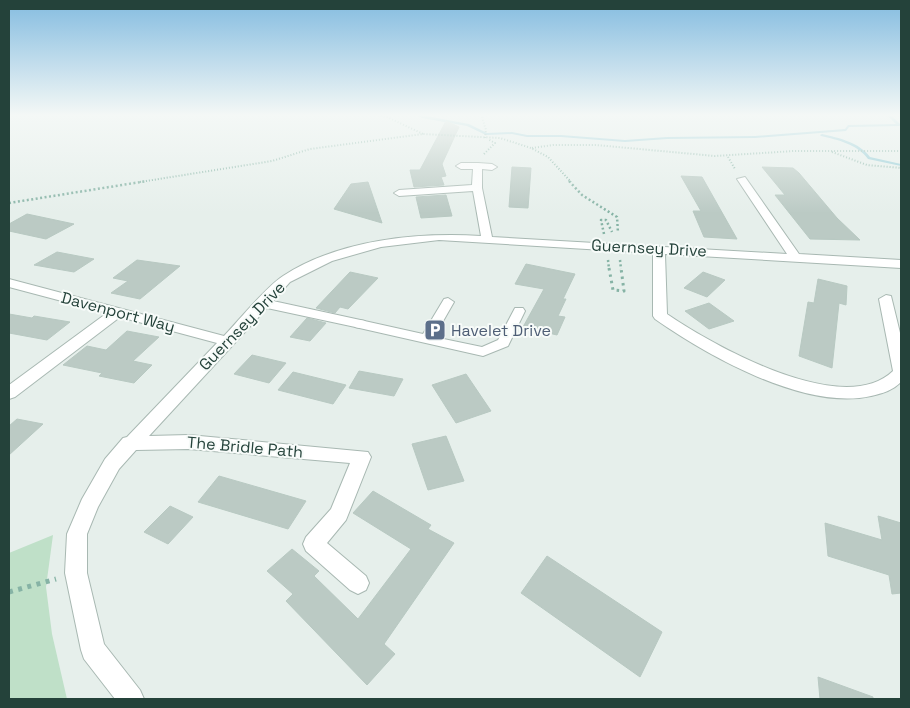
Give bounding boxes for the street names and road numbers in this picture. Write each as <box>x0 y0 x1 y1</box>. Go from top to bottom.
street label: Guernsey Drive <box>591 234 707 262</box>
street label: Guernsey Drive <box>194 277 290 375</box>
street label: Davenport Way <box>59 287 177 337</box>
street label: The Bridle Path <box>186 431 304 463</box>

